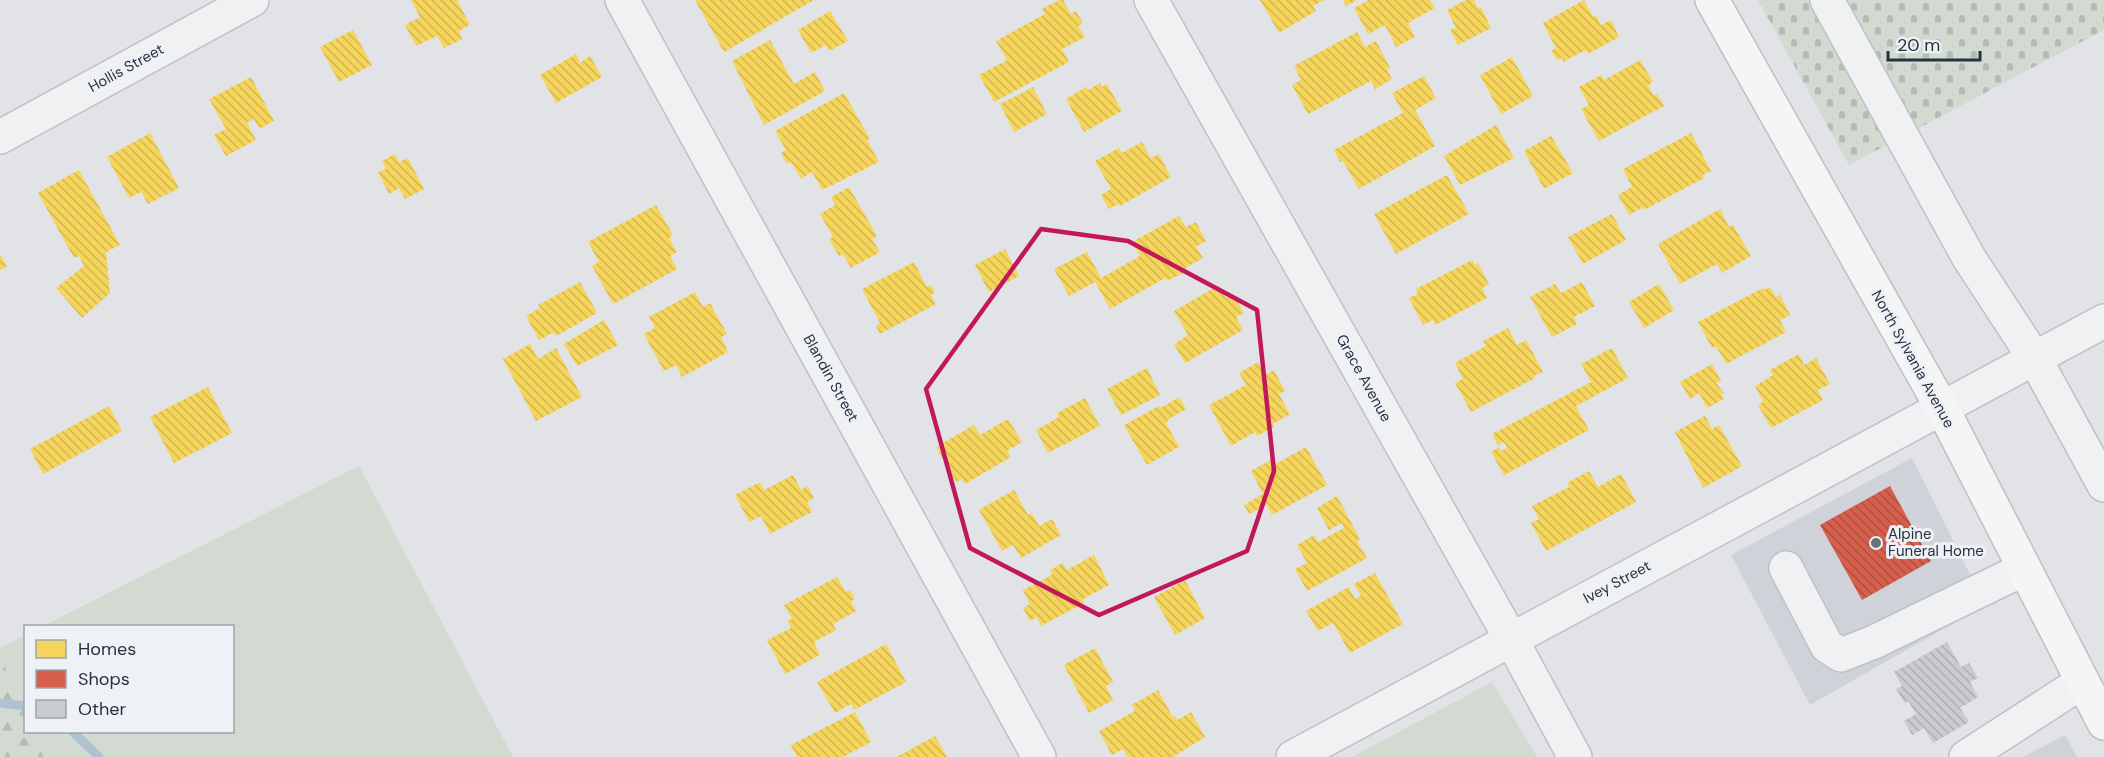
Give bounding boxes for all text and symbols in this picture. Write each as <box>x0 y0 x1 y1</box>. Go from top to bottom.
scale bar <box>1888 24 1980 62</box>
text: 20 m <box>1897 33 1940 57</box>
street label: Hollis Street <box>85 39 167 97</box>
street label: North Sylvania Avenue <box>1867 286 1959 432</box>
street label: Blandin Street <box>799 331 863 425</box>
street label: Grace Avenue <box>1332 331 1396 425</box>
place label: Alpine Funeral Home <box>1888 524 1984 561</box>
marker: Alpine Funeral Home <box>1869 536 1883 550</box>
street label: Ivey Street <box>1580 556 1655 608</box>
legend <box>24 625 234 733</box>
text: Homes <box>78 637 136 661</box>
text: Shops <box>78 667 130 691</box>
text: Other <box>78 697 127 721</box>

